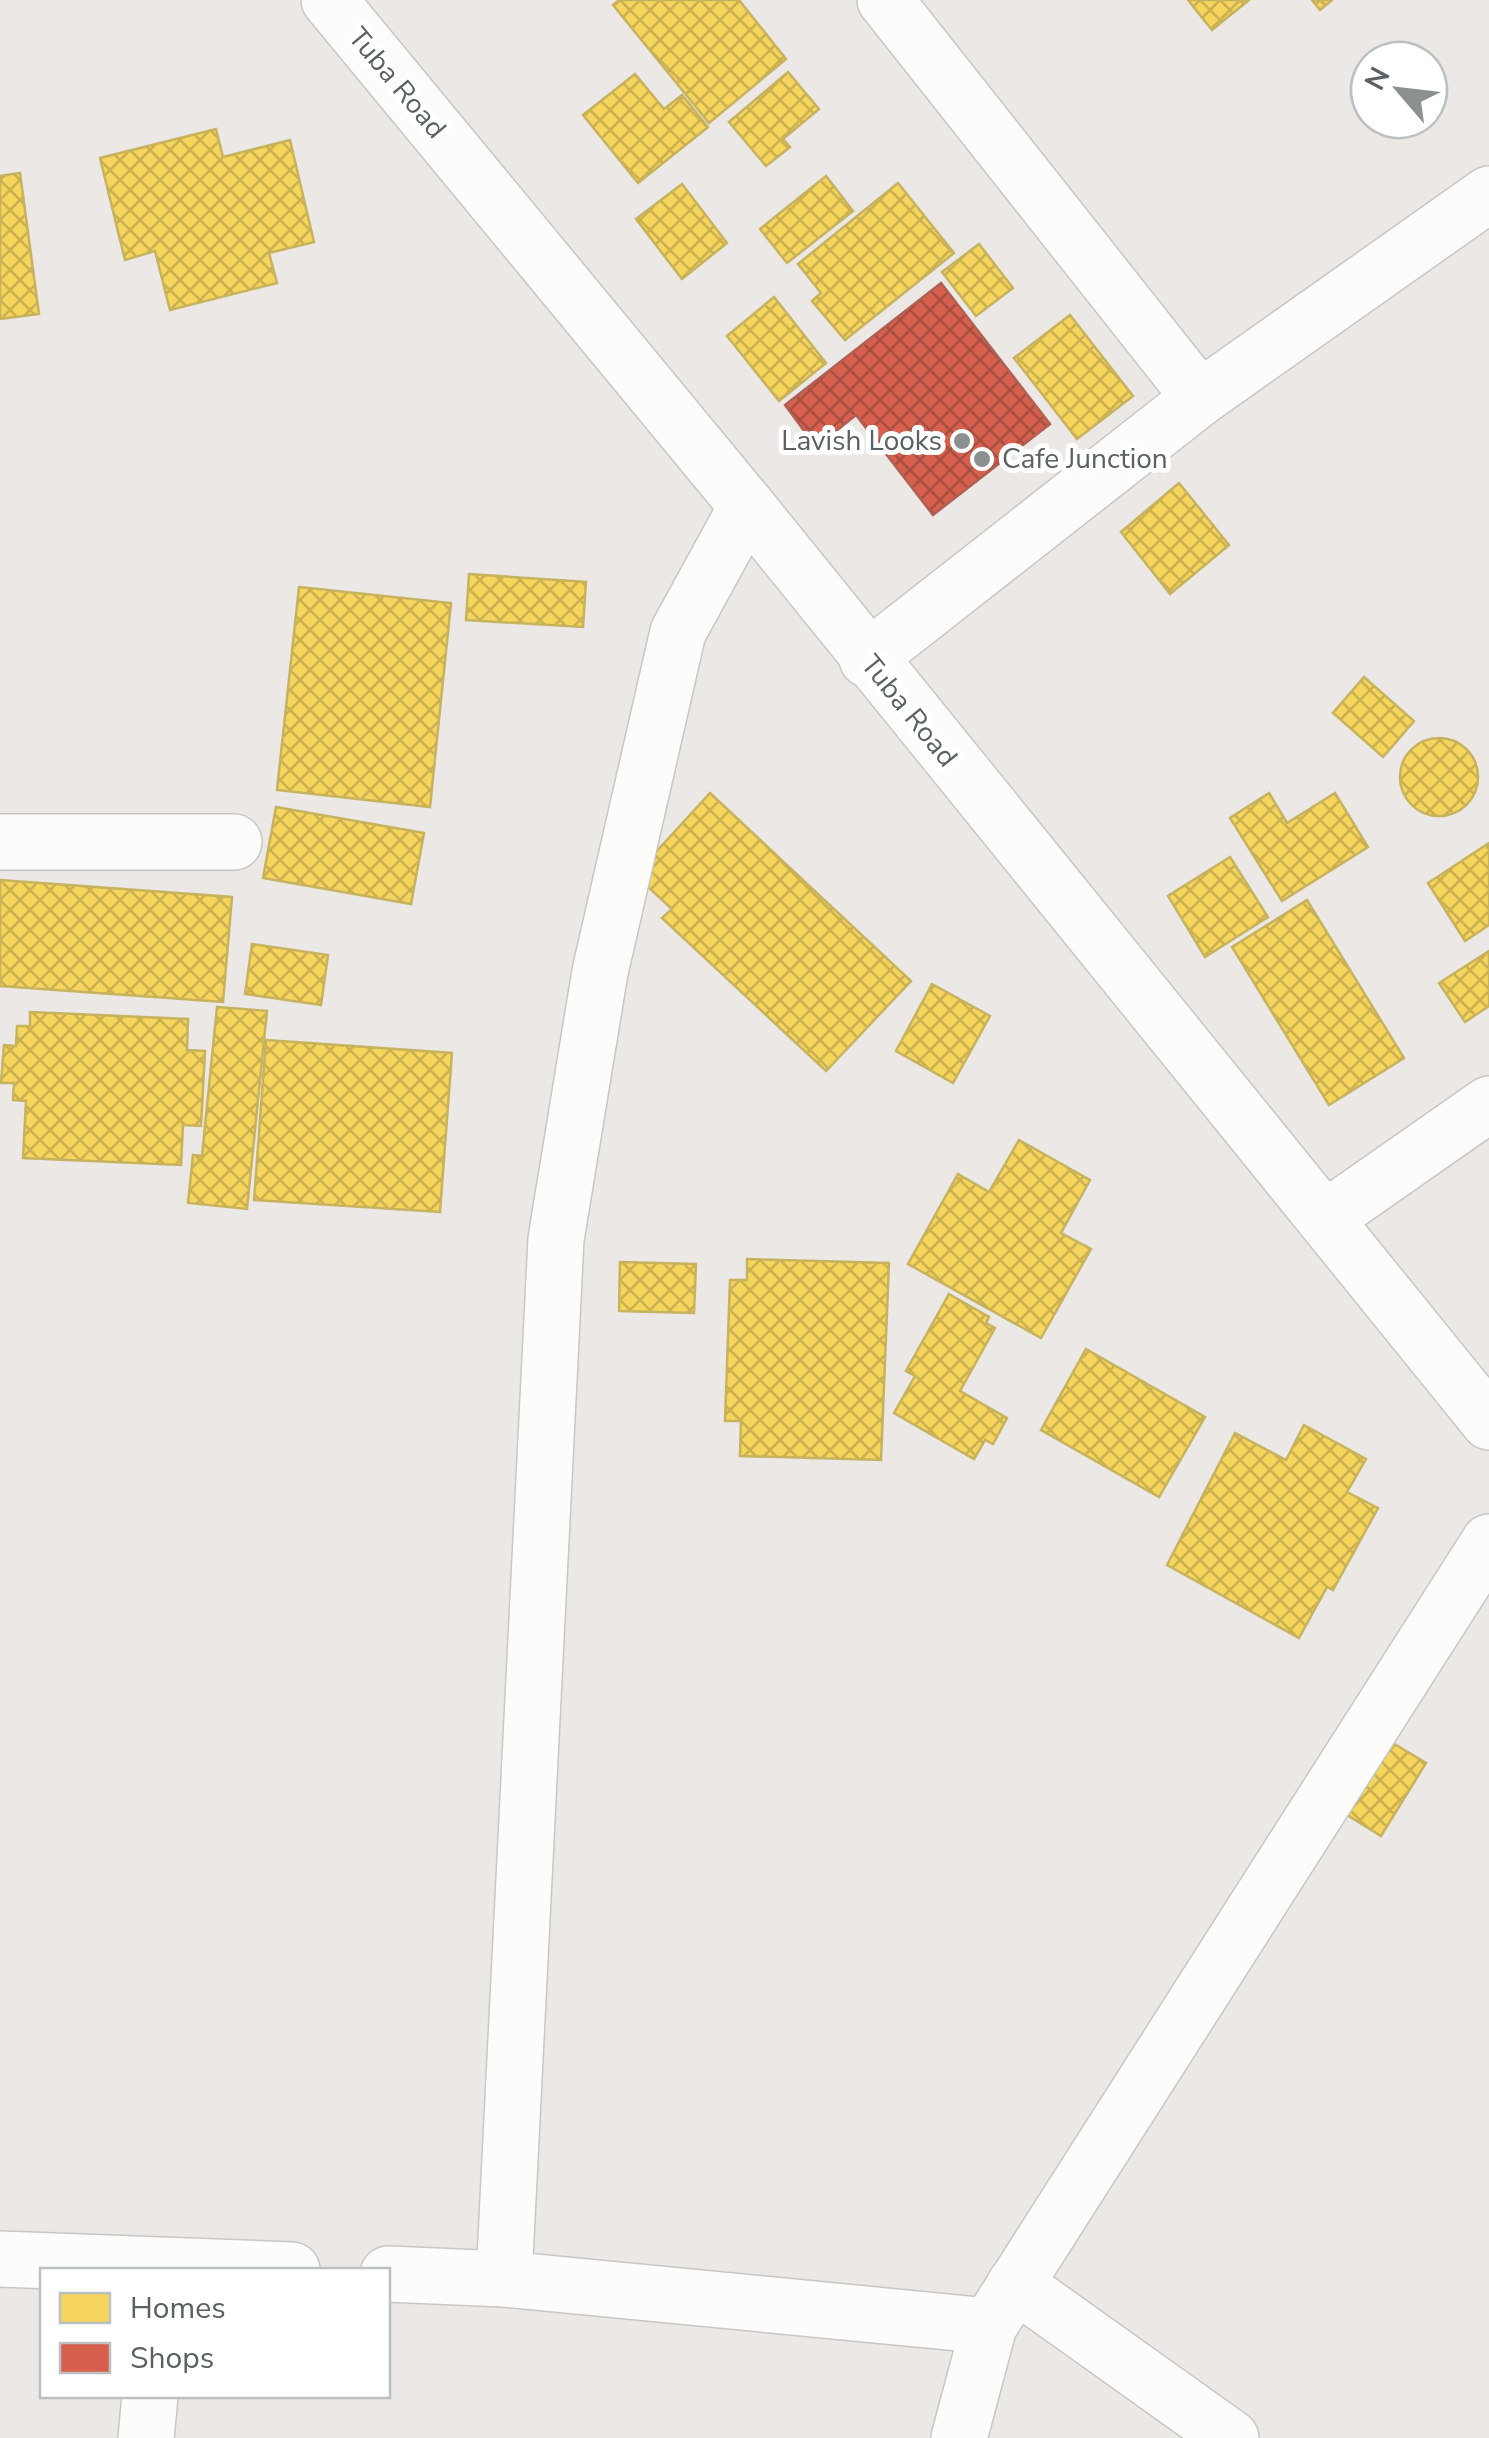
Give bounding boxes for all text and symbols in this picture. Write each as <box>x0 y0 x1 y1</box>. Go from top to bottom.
street label: Tuba Road <box>339 19 455 147</box>
north arrow <box>1349 40 1449 140</box>
text: N <box>1356 61 1400 97</box>
place label: Lavish Looks <box>781 422 942 460</box>
marker: Lavish Looks <box>951 430 973 452</box>
place label: Cafe Junction <box>1002 440 1168 478</box>
marker: Cafe Junction <box>971 448 993 470</box>
street label: Tuba Road <box>852 647 966 775</box>
legend <box>40 2268 390 2398</box>
text: Homes <box>130 2288 226 2329</box>
text: Shops <box>130 2338 214 2379</box>

